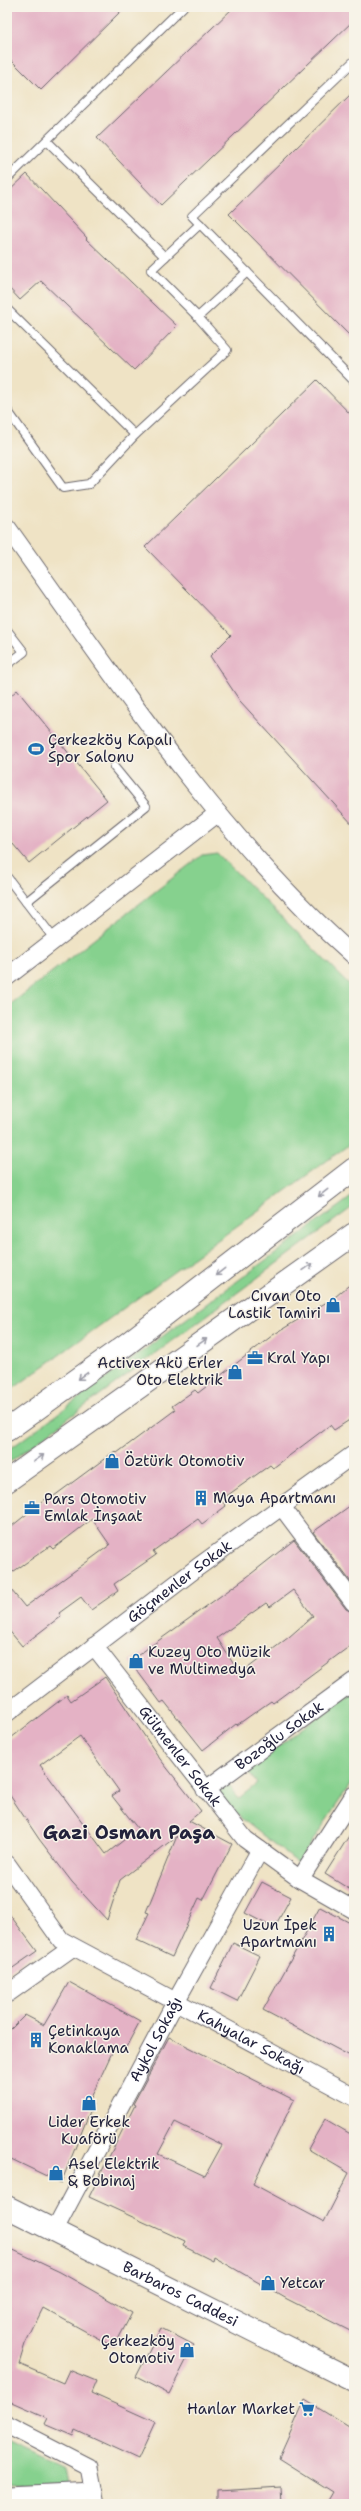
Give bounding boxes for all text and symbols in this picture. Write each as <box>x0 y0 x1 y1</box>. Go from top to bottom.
place label: Çerkezköy Kapalı Spor Salonu <box>48 730 172 767</box>
sports icon: Çerkezköy Kapalı Spor Salonu <box>27 740 45 758</box>
one-way arrow <box>318 1188 329 1197</box>
one-way arrow <box>302 1263 313 1271</box>
one-way arrow <box>215 1268 226 1276</box>
place label: Cıvan Oto Lastik Tamiri <box>228 1286 321 1323</box>
shop icon: Cıvan Oto Lastik Tamiri <box>324 1296 342 1314</box>
one-way arrow <box>196 1338 207 1347</box>
place label: Kral Yapı <box>267 1348 330 1368</box>
office icon: Kral Yapı <box>246 1349 264 1367</box>
place label: Activex Akü Erler Oto Elektrik <box>97 1353 223 1390</box>
shop icon: Activex Akü Erler Oto Elektrik <box>226 1363 244 1381</box>
one-way arrow <box>78 1372 89 1380</box>
place label: Öztürk Otomotiv <box>124 1451 245 1471</box>
shop icon: Öztürk Otomotiv <box>103 1452 121 1470</box>
one-way arrow <box>33 1454 44 1462</box>
place label: Maya Apartmanı <box>213 1488 336 1508</box>
place label: Pars Otomotiv Emlak İnşaat <box>44 1489 146 1526</box>
building icon: Maya Apartmanı <box>192 1489 210 1507</box>
office icon: Pars Otomotiv Emlak İnşaat <box>23 1499 41 1517</box>
street label: Göçmenler Sokak <box>123 1536 236 1627</box>
place label: Kuzey Oto Müzik ve Multimedya <box>148 1642 271 1679</box>
shop icon: Kuzey Oto Müzik ve Multimedya <box>127 1652 145 1670</box>
street label: Bozoğlu Sokak <box>231 1696 328 1775</box>
street label: Gülmenler Sokak <box>134 1702 226 1811</box>
district label: Gazi Osman Paşa <box>43 1820 215 1845</box>
place label: Uzun İpek Apartmanı <box>240 1915 317 1952</box>
building icon: Uzun İpek Apartmanı <box>320 1925 338 1943</box>
street label: Aykol Sokağı <box>125 1993 186 2085</box>
street label: Kahyalar Sokağı <box>194 2005 308 2079</box>
place label: Çetinkaya Konaklama <box>48 2021 130 2058</box>
building icon: Çetinkaya Konaklama <box>27 2031 45 2049</box>
shop icon: Lider Erkek Kuaförü <box>80 2094 98 2112</box>
place label: Lider Erkek Kuaförü <box>48 2112 130 2149</box>
place label: Asel Elektrik & Bobinaj <box>68 2154 160 2191</box>
shop icon: Asel Elektrik & Bobinaj <box>47 2164 65 2182</box>
street label: Barbaros Caddesi <box>119 2257 242 2331</box>
place label: Yetcar <box>280 2273 325 2293</box>
shop icon: Yetcar <box>259 2274 277 2292</box>
place label: Çerkezköy Otomotiv <box>101 2331 175 2368</box>
shop icon: Çerkezköy Otomotiv <box>178 2341 196 2359</box>
place label: Hanlar Market <box>187 2399 295 2419</box>
supermarket icon: Hanlar Market <box>298 2400 316 2418</box>

